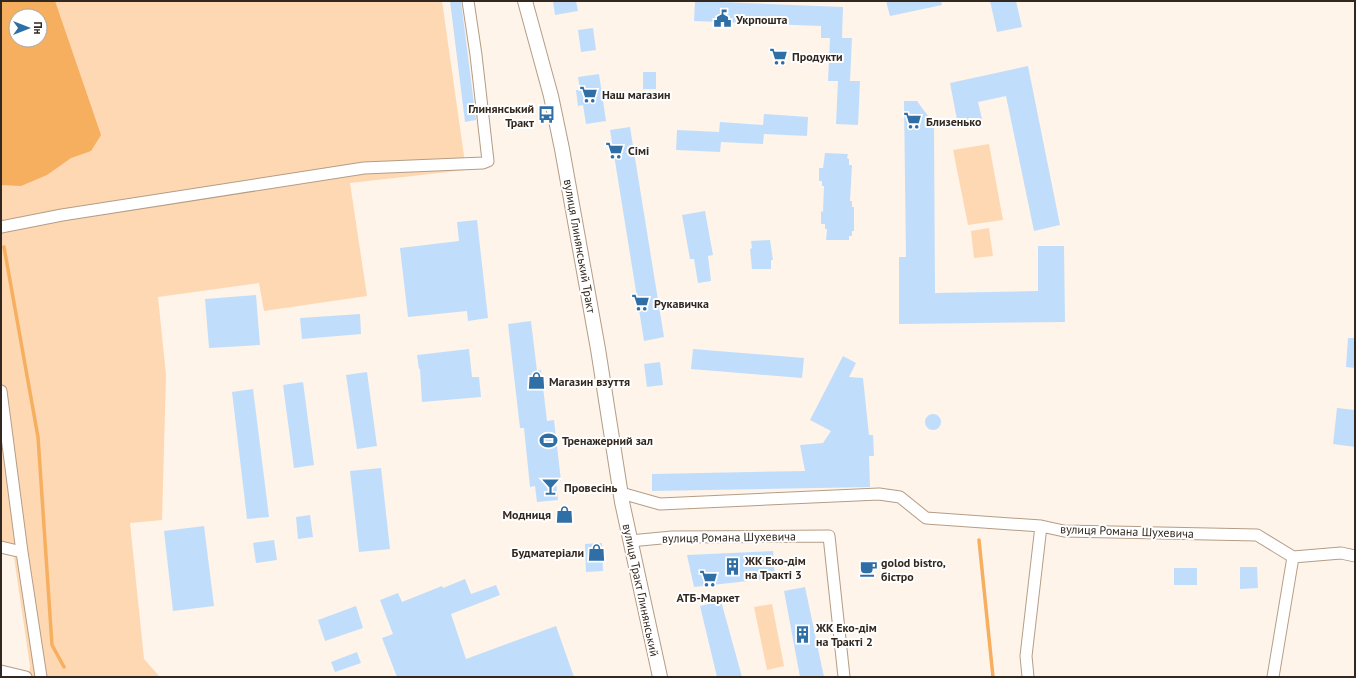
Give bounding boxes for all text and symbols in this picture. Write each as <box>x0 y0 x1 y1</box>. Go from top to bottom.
north arrow <box>8 8 48 48</box>
public building icon: Укрпошта <box>713 9 733 29</box>
place label: Укрпошта <box>735 12 788 27</box>
text: Пн <box>31 22 45 35</box>
supermarket icon: Продукти <box>769 46 789 66</box>
place label: Продукти <box>792 49 843 64</box>
supermarket icon: Наш магазин <box>579 84 599 104</box>
place label: Наш магазин <box>602 87 670 102</box>
place label: Глинянський Тракт <box>468 101 534 130</box>
bus stop icon: Глинянський Тракт <box>537 105 557 125</box>
supermarket icon: Близенько <box>903 111 923 131</box>
place label: Близенько <box>926 114 982 129</box>
supermarket icon: Сімі <box>605 140 625 160</box>
place label: Сімі <box>628 143 649 158</box>
street label: вулиця Глинянський Тракт <box>561 178 599 314</box>
supermarket icon: Рукавичка <box>631 293 651 313</box>
place label: Рукавичка <box>654 296 709 311</box>
shop icon: Магазин взуття <box>526 371 546 391</box>
place label: Магазин взуття <box>549 374 630 389</box>
sports icon: Тренажерний зал <box>539 430 559 450</box>
place label: Тренажерний зал <box>562 433 653 448</box>
bar icon: Провесінь <box>541 477 561 497</box>
place label: Провесінь <box>564 480 618 495</box>
shop icon: Модниця <box>554 504 574 524</box>
place label: Модниця <box>502 507 551 522</box>
street label: вулиця Романа Шухевича <box>1060 521 1194 541</box>
street label: вулиця Тракт Глинянський <box>620 522 662 658</box>
street label: вулиця Романа Шухевича <box>662 528 796 546</box>
shop icon: Будматеріали <box>587 542 607 562</box>
place label: Будматеріали <box>512 545 584 560</box>
place label: ЖК Еко-дім на Тракті 3 <box>744 553 806 582</box>
place label: golod bistro, бістро <box>881 555 946 584</box>
building icon: ЖК Еко-дім на Тракті 3 <box>722 557 742 577</box>
cafe icon: golod bistro, бістро <box>858 559 878 579</box>
supermarket icon: АТБ-Маркет <box>698 568 718 588</box>
place label: АТБ-Маркет <box>676 590 740 605</box>
place label: ЖК Еко-дім на Тракті 2 <box>815 620 877 649</box>
building icon: ЖК Еко-дім на Тракті 2 <box>793 624 813 644</box>

